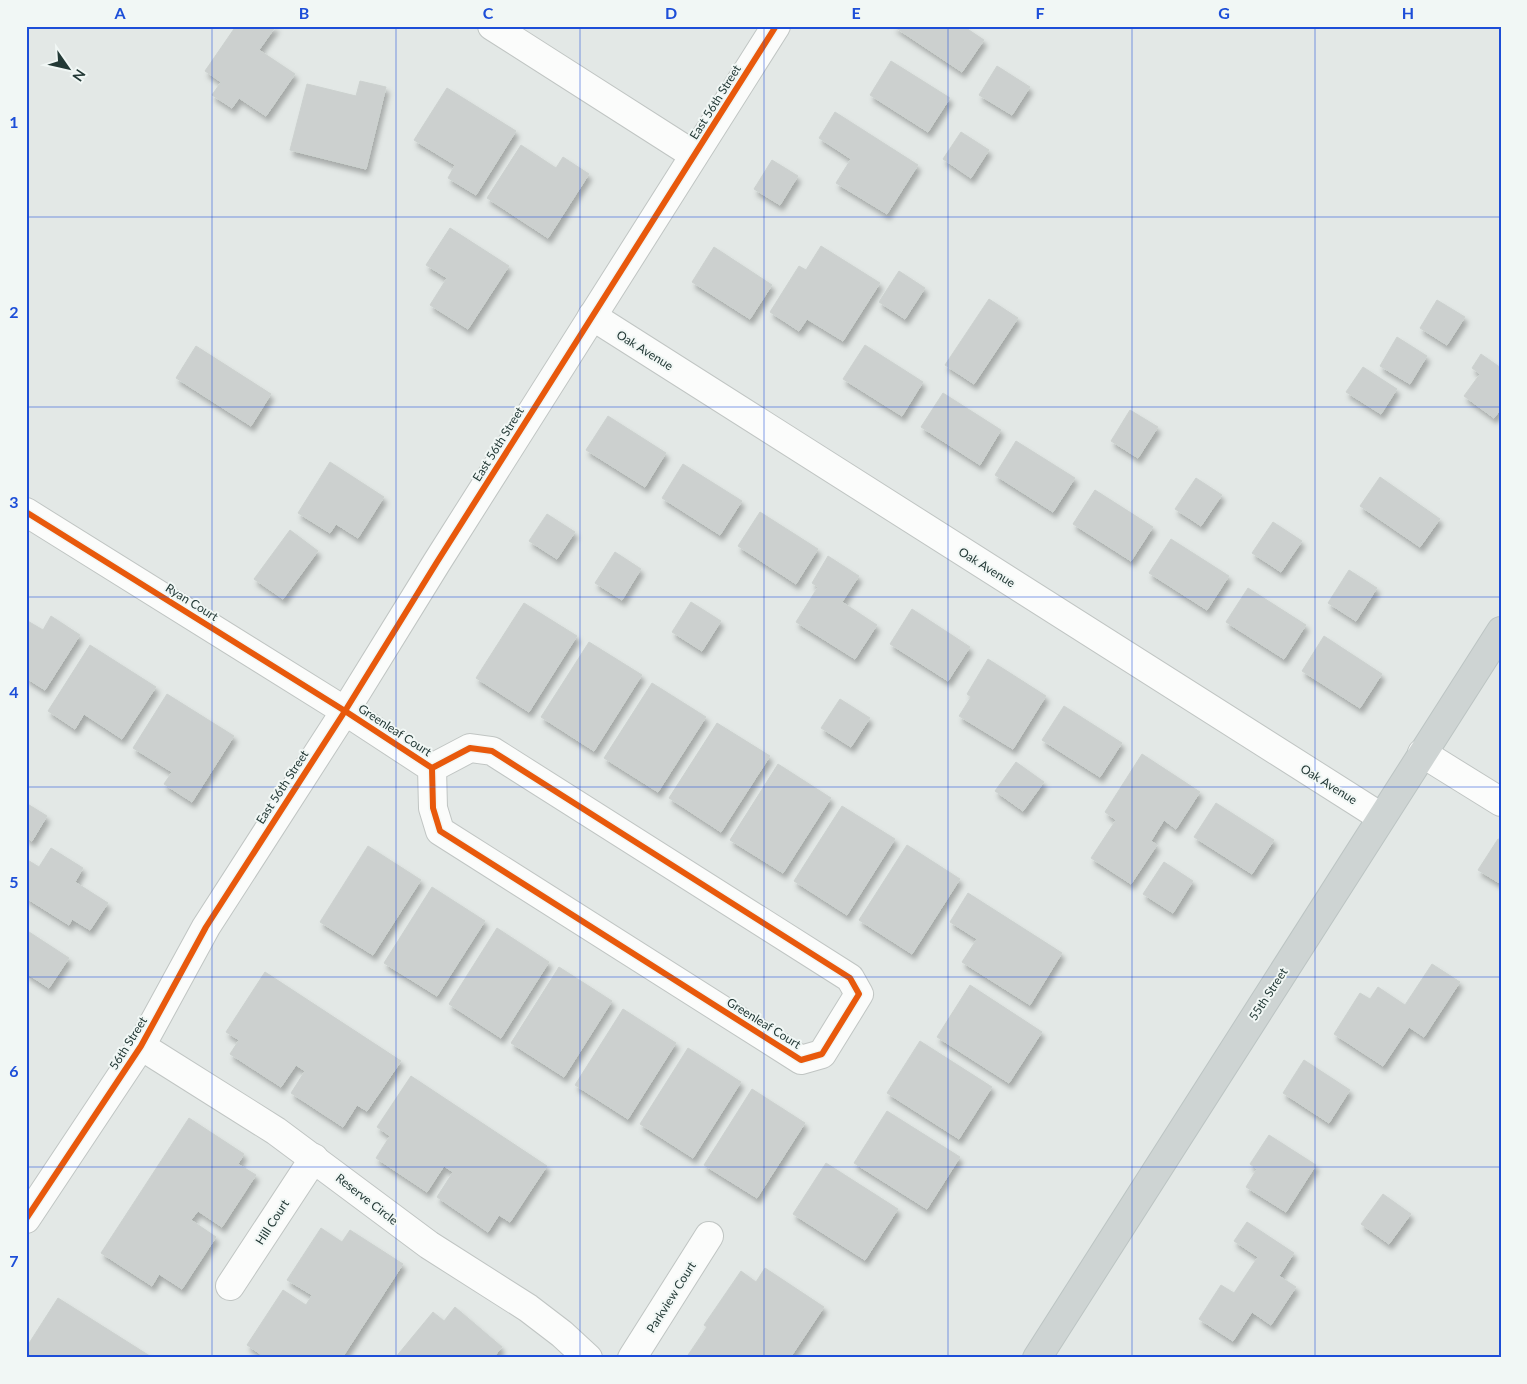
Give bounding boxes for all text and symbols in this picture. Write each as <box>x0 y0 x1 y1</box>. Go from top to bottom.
text: A <box>113 3 126 22</box>
text: B <box>299 3 309 22</box>
text: C <box>483 3 494 22</box>
text: D <box>665 3 677 22</box>
text: E <box>851 3 861 22</box>
text: F <box>1035 3 1045 22</box>
text: G <box>1218 3 1230 22</box>
text: H <box>1402 3 1414 22</box>
north arrow <box>42 42 92 92</box>
street label: East 56th Street <box>686 61 744 142</box>
text: N <box>69 66 89 85</box>
text: 1 <box>9 112 19 131</box>
text: 2 <box>9 302 19 321</box>
street label: Oak Avenue <box>614 327 676 373</box>
street label: East 56th Street <box>469 403 527 484</box>
text: 3 <box>9 492 19 511</box>
street label: Oak Avenue <box>956 544 1018 590</box>
street label: Ryan Court <box>163 580 222 624</box>
text: 4 <box>9 682 19 701</box>
street label: Greenleaf Court <box>356 701 435 760</box>
street label: East 56th Street <box>253 747 312 827</box>
street label: Oak Avenue <box>1298 761 1360 807</box>
text: 5 <box>9 872 19 891</box>
street label: 55th Street <box>1245 964 1291 1023</box>
street label: Greenleaf Court <box>724 994 804 1052</box>
street label: 56th Street <box>106 1013 151 1072</box>
text: 6 <box>9 1061 19 1080</box>
street label: Reserve Circle <box>333 1170 401 1228</box>
street label: Hill Court <box>252 1196 292 1247</box>
text: 7 <box>9 1251 19 1270</box>
street label: Parkview Court <box>643 1258 699 1335</box>

